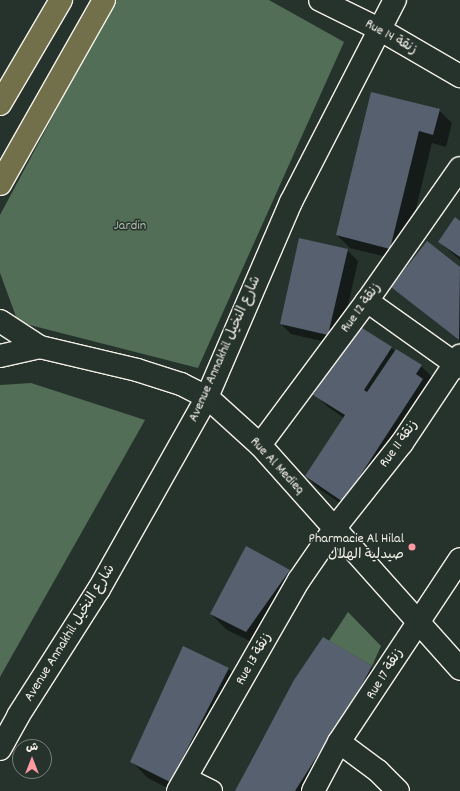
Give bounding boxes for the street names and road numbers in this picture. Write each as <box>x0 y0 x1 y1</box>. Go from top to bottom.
street label: Rue 14 زنقة <box>362 16 420 58</box>
street label: Avenue Annakhil شارع النخيل <box>185 273 265 425</box>
street label: Rue 12 زنقة <box>337 280 385 336</box>
street label: Rue 11 زنقة <box>376 417 422 471</box>
street label: Rue Al Medieq <box>246 434 308 498</box>
street label: Avenue Annakhil شارع النخيل <box>21 561 119 705</box>
street label: Rue 13 زنقة <box>232 630 276 688</box>
street label: Rue 17 زنقة <box>363 645 407 703</box>

